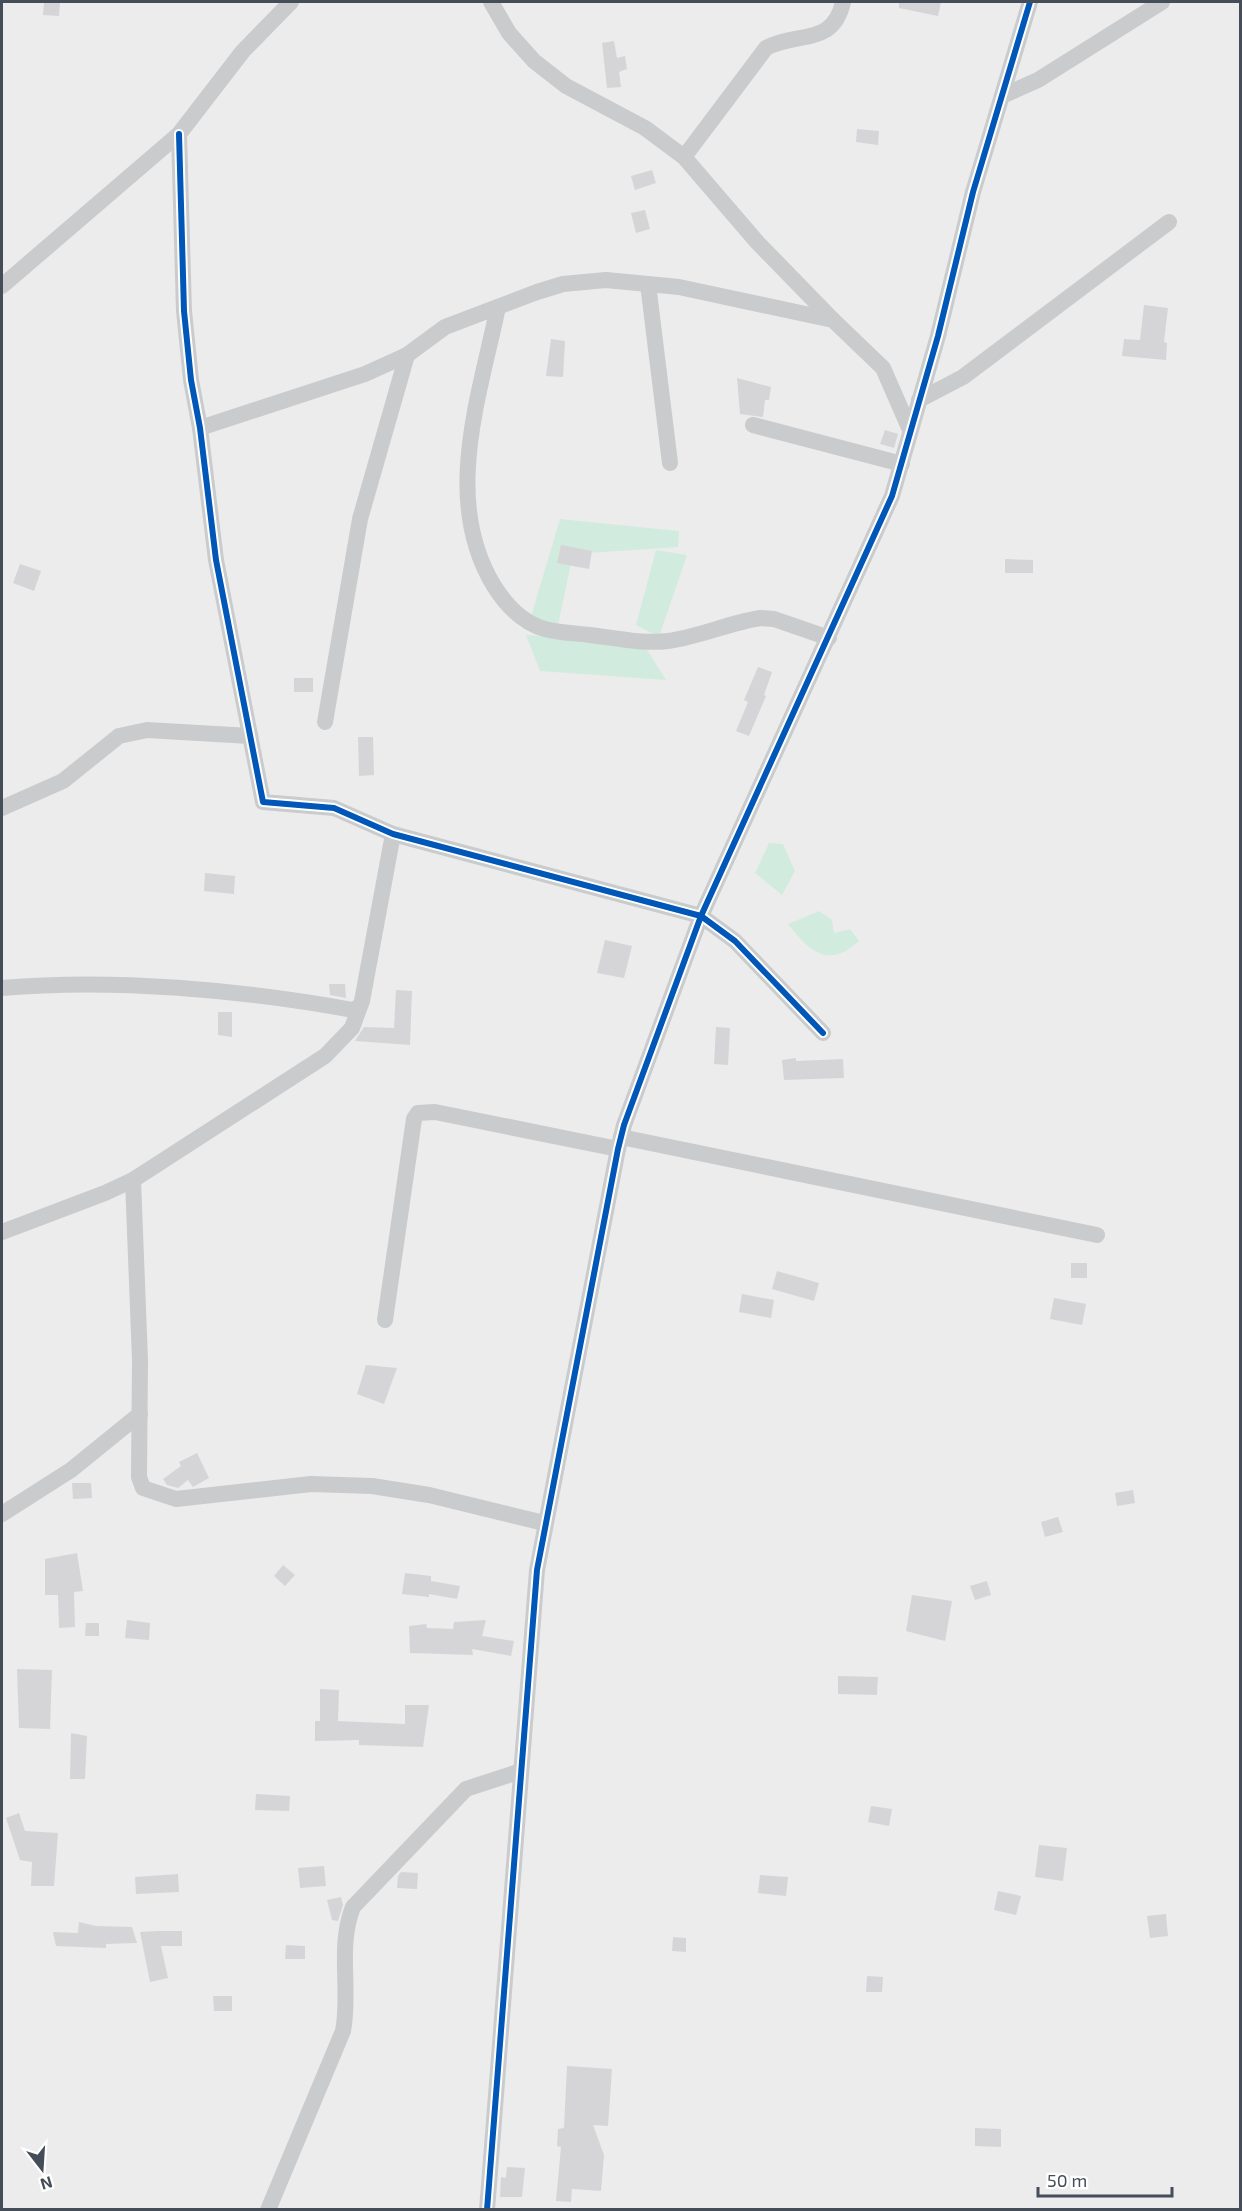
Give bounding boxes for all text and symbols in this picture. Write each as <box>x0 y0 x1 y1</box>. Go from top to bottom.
north arrow <box>12 2139 72 2199</box>
scale bar <box>1038 2160 1172 2198</box>
text: 50 m <box>1047 2169 1087 2191</box>
text: N <box>38 2173 55 2195</box>

